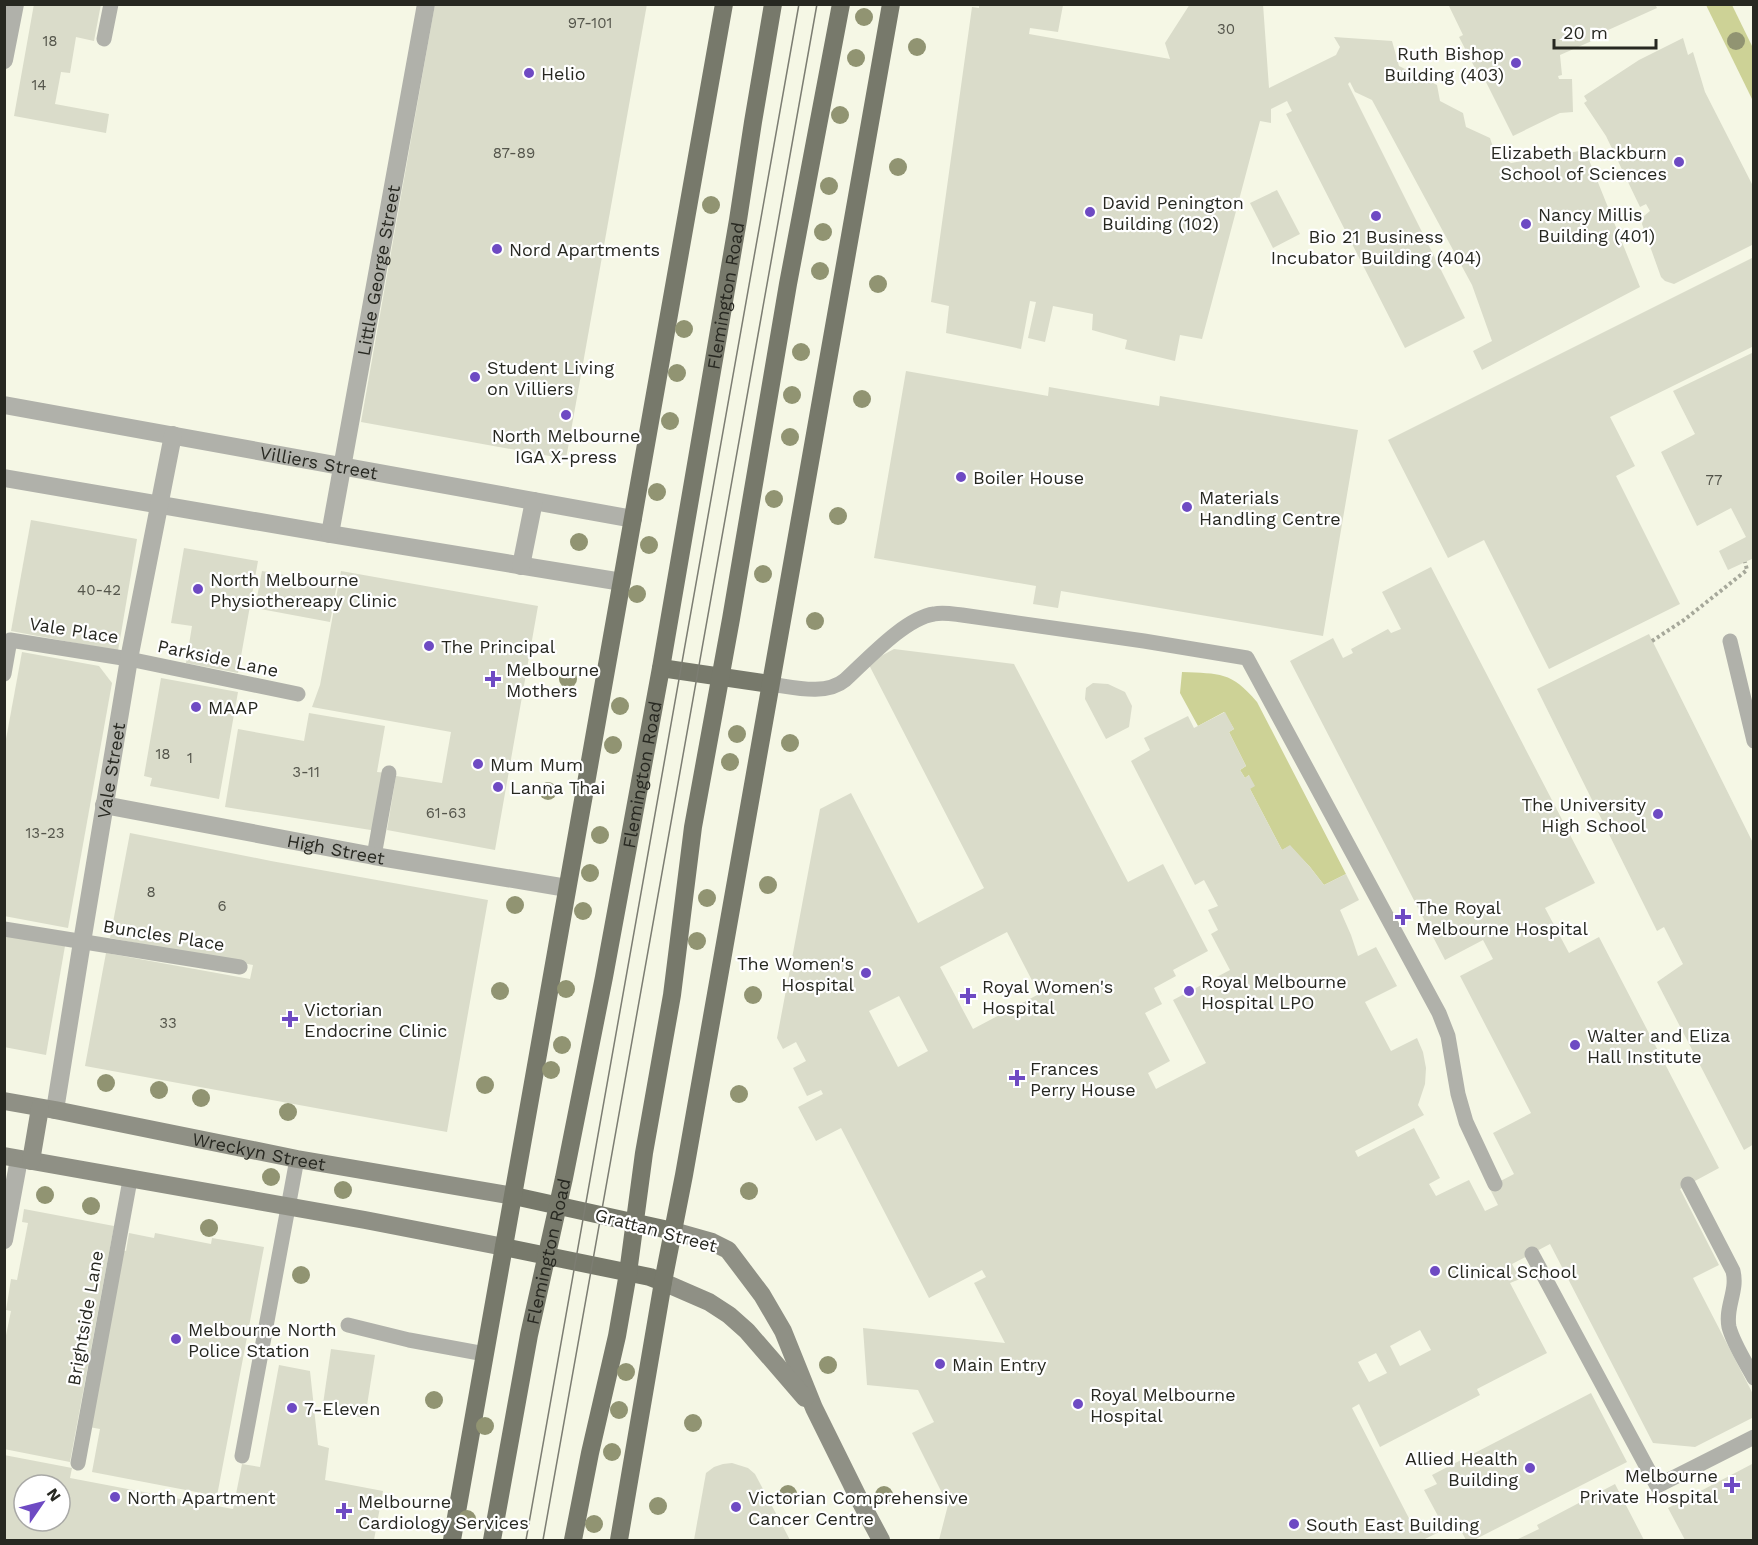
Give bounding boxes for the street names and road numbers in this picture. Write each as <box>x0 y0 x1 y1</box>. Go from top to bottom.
street label: Little George Street <box>352 183 404 357</box>
street label: Flemington Road <box>702 220 748 371</box>
street label: Villiers Street <box>258 441 380 483</box>
street label: Vale Place <box>28 613 120 647</box>
street label: Parkside Lane <box>156 635 280 681</box>
street label: Flemington Road <box>617 699 665 850</box>
street label: Vale Street <box>92 720 129 820</box>
street label: High Street <box>285 829 387 868</box>
street label: Buncles Place <box>102 915 226 955</box>
street label: Wreckyn Street <box>191 1128 328 1174</box>
street label: Flemington Road <box>521 1176 574 1326</box>
street label: Grattan Street <box>593 1204 720 1257</box>
street label: Brightside Lane <box>63 1249 107 1387</box>

